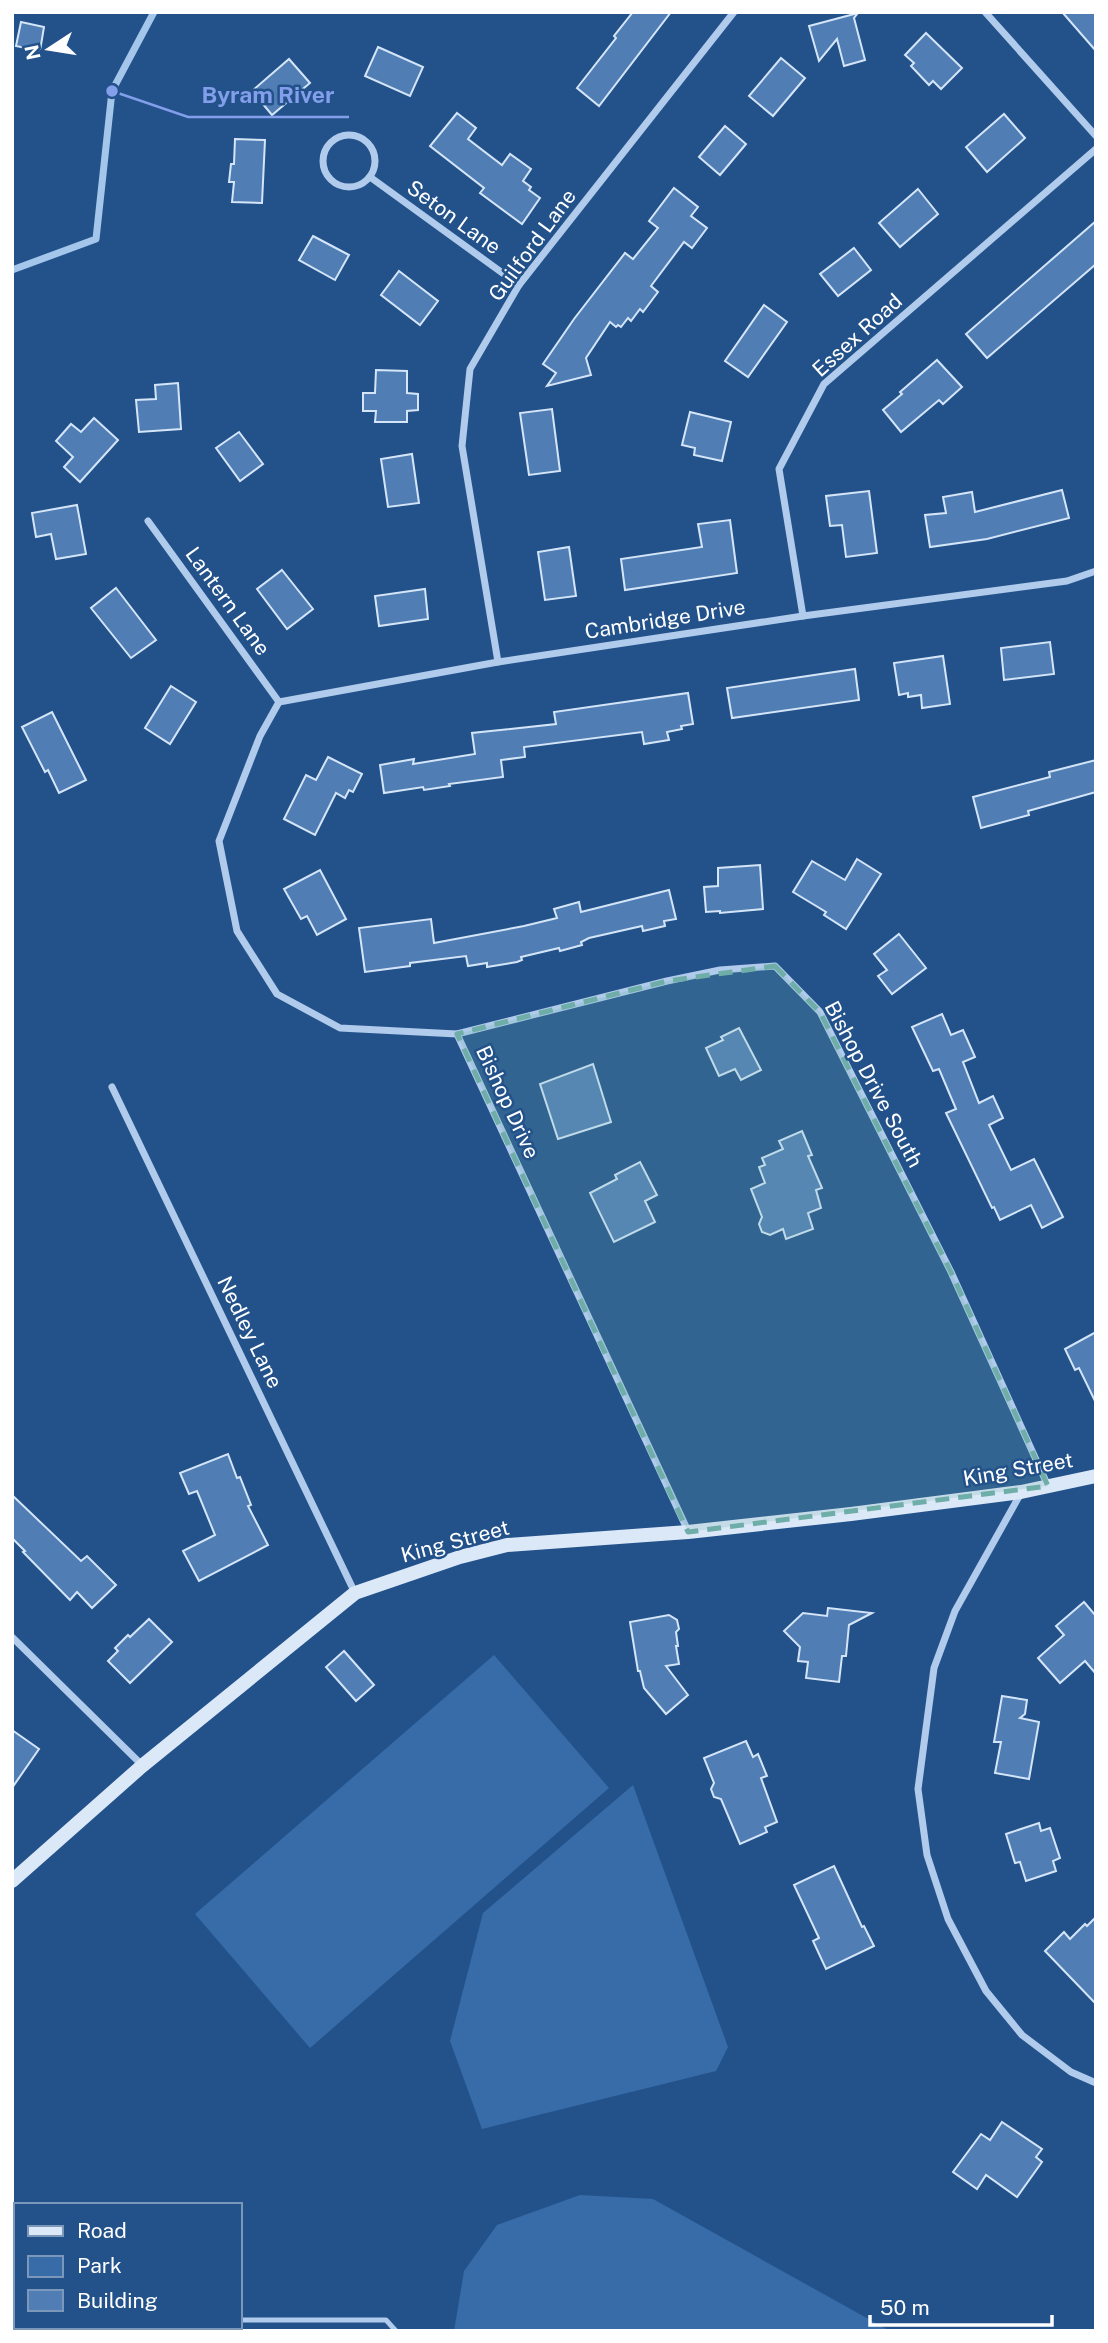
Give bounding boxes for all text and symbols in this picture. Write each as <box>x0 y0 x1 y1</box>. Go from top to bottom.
north arrow <box>14 14 84 84</box>
text: N <box>20 43 45 62</box>
callout: Byram River <box>188 73 349 117</box>
text: Byram River <box>201 81 335 108</box>
street label: Seton Lane <box>402 175 506 259</box>
street label: Guilford Lane <box>483 184 581 306</box>
street label: Essex Road <box>807 288 907 382</box>
street label: Lantern Lane <box>180 542 276 660</box>
street label: Cambridge Drive <box>583 594 747 644</box>
street label: Bishop Drive South <box>820 996 928 1172</box>
street label: Bishop Drive <box>471 1042 545 1162</box>
street label: Nedley Lane <box>212 1272 288 1392</box>
street label: King Street <box>961 1447 1075 1491</box>
street label: King Street <box>398 1515 512 1567</box>
legend <box>14 2203 242 2329</box>
text: Road <box>77 2218 127 2243</box>
text: Park <box>77 2253 122 2278</box>
scale bar <box>870 2284 1052 2328</box>
text: Building <box>77 2288 158 2313</box>
text: 50 m <box>880 2295 930 2320</box>

